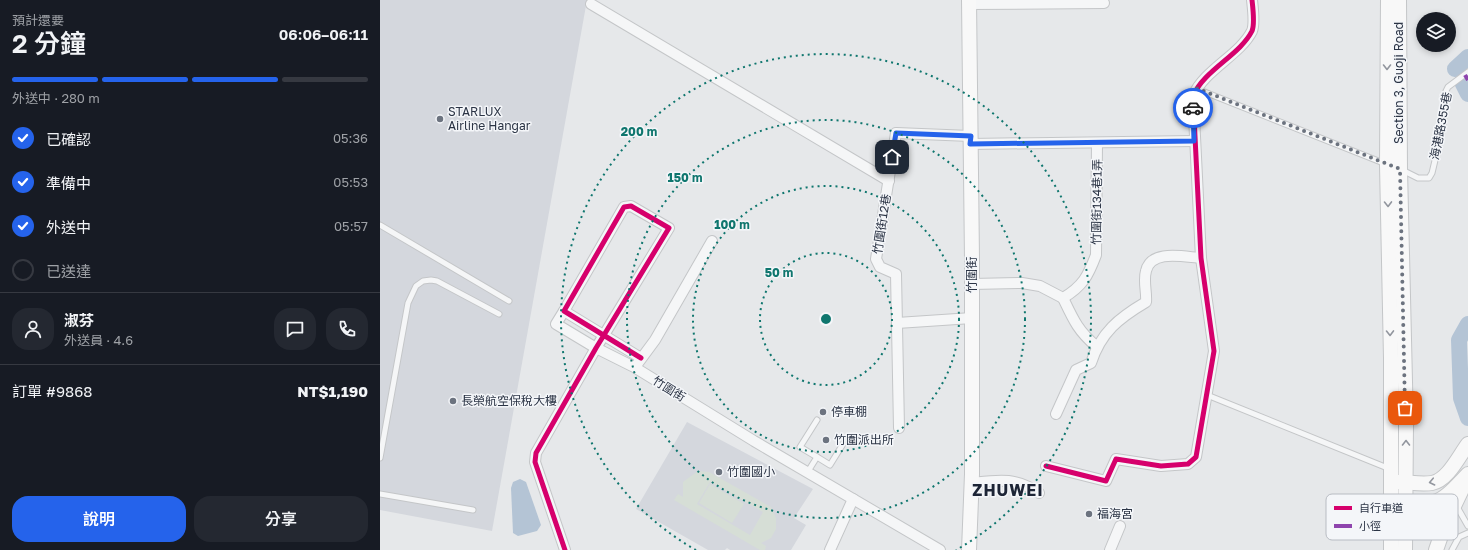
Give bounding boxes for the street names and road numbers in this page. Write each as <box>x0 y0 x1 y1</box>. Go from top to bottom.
street label: Section 3, Guoji Road <box>1391 22 1406 144</box>
street label: 海港路355巷 <box>1427 91 1454 161</box>
street label: 竹圍街134巷1弄 <box>1088 159 1105 245</box>
street label: 竹圍街12巷 <box>869 193 894 255</box>
street label: 竹圍街 <box>964 257 979 293</box>
street label: 竹圍街 <box>650 373 689 404</box>

